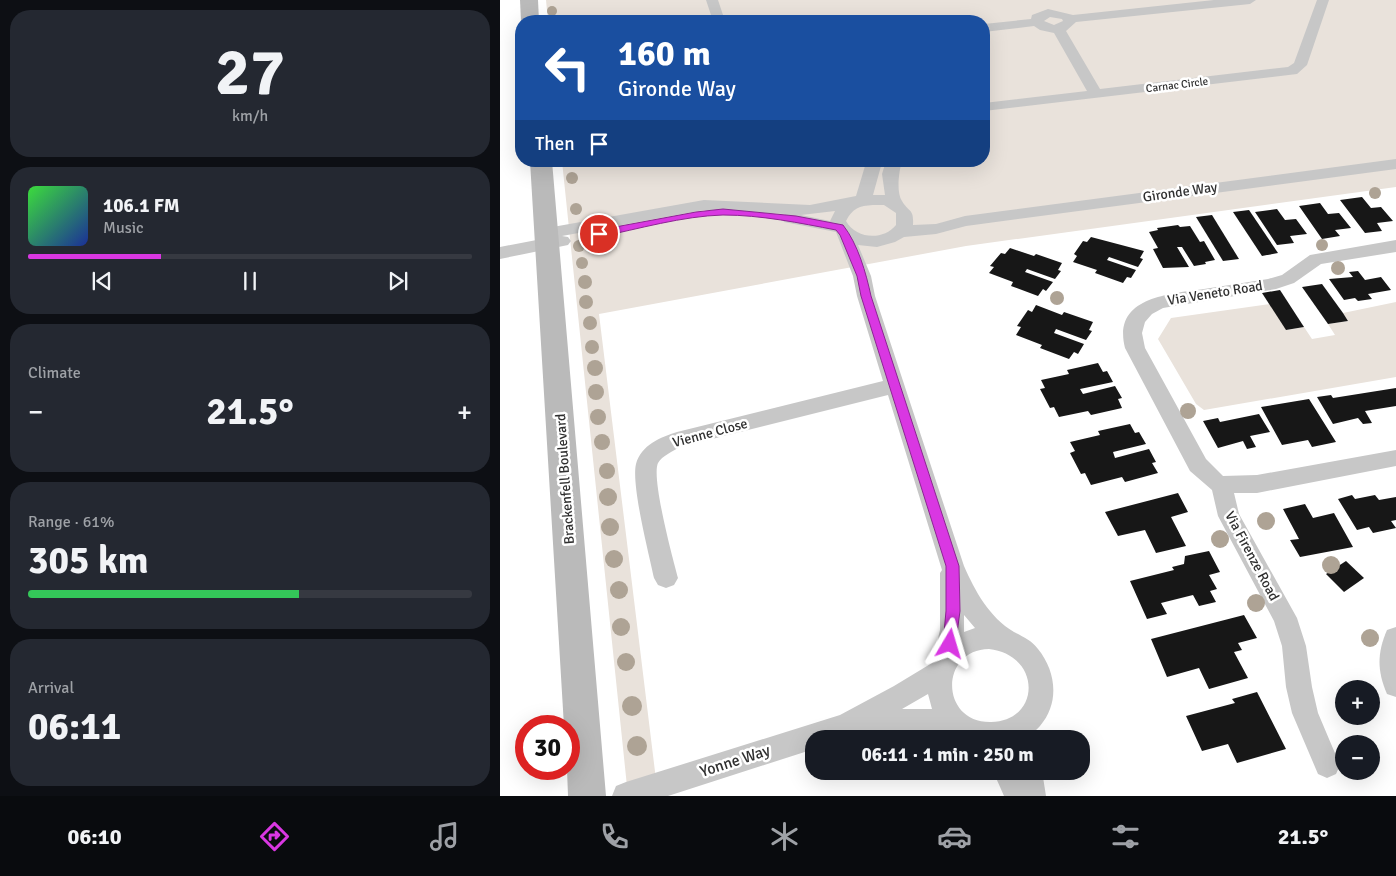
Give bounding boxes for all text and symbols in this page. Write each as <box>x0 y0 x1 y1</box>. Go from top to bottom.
text: 160 m <box>618 32 711 75</box>
text: 27 <box>215 33 285 113</box>
icon: left <box>535 35 600 100</box>
text: Gironde Way <box>618 75 736 102</box>
street label: Carnac Circle <box>1145 75 1209 95</box>
text: km/h <box>232 106 268 126</box>
icon: arrive <box>585 130 613 158</box>
text: Then <box>535 132 575 156</box>
street label: Gironde Way <box>1142 178 1219 206</box>
text: 106.1 FM <box>103 194 180 218</box>
pin <box>578 213 620 255</box>
text: Music <box>103 218 144 238</box>
icon: arrive <box>585 220 613 248</box>
icon: previous <box>88 267 116 295</box>
icon: pause <box>236 267 264 295</box>
icon: next <box>384 267 412 295</box>
street label: Via Veneto Road <box>1166 277 1264 309</box>
text: Climate <box>28 363 81 383</box>
text: 21.5° <box>206 388 294 435</box>
text: − <box>28 395 43 429</box>
text: + <box>457 395 472 429</box>
street label: Brackenfell Boulevard <box>552 413 578 545</box>
street label: Vienne Close <box>671 415 749 451</box>
street label: Via Firenze Road <box>1221 508 1283 604</box>
text: Range · 61% <box>28 512 114 532</box>
text: 305 km <box>28 537 149 584</box>
position arrow <box>923 617 975 669</box>
text: Arrival <box>28 678 74 698</box>
map controls <box>1335 680 1380 780</box>
button: + <box>1335 680 1380 725</box>
text: 06:11 <box>28 703 121 750</box>
speed limit sign: 30 <box>515 715 580 780</box>
button: − <box>1335 735 1380 780</box>
street label: Yonne Way <box>697 740 773 782</box>
text: 06:11 · 1 min · 250 m <box>861 743 1034 767</box>
icon: directions <box>257 819 292 854</box>
icon: music <box>427 819 462 854</box>
icon: phone <box>597 819 632 854</box>
icon: climate <box>767 819 802 854</box>
icon: car <box>937 819 972 854</box>
icon: filters <box>1108 819 1143 854</box>
text: 06:10 <box>68 823 122 850</box>
text: 21.5° <box>1278 823 1328 850</box>

